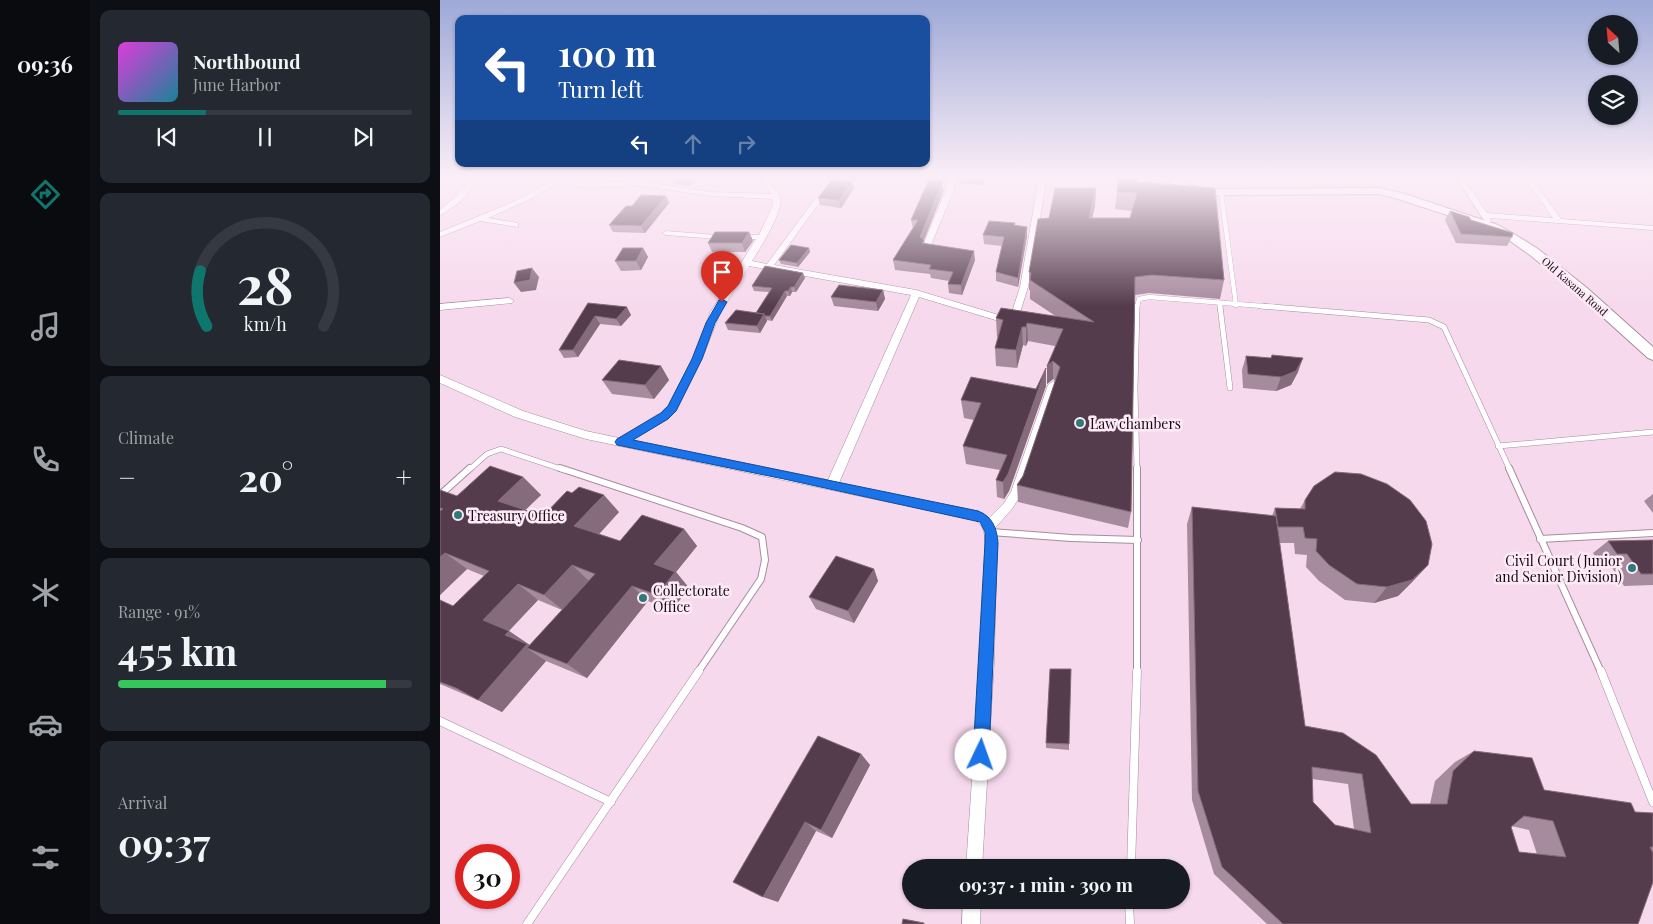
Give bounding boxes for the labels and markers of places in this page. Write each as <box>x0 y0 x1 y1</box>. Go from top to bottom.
pin <box>701 251 743 302</box>
place label: Law chambers <box>1090 414 1181 433</box>
marker: Law chambers <box>1074 417 1086 429</box>
place label: Treasury Office <box>468 506 565 525</box>
marker: Treasury Office <box>452 509 464 521</box>
place label: Civil Court (Junior and Senior Division) <box>1495 551 1623 586</box>
marker: Civil Court (Junior and Senior Division) <box>1626 562 1638 574</box>
place label: Collectorate Office <box>653 581 730 616</box>
marker: Collectorate Office <box>637 592 649 604</box>

